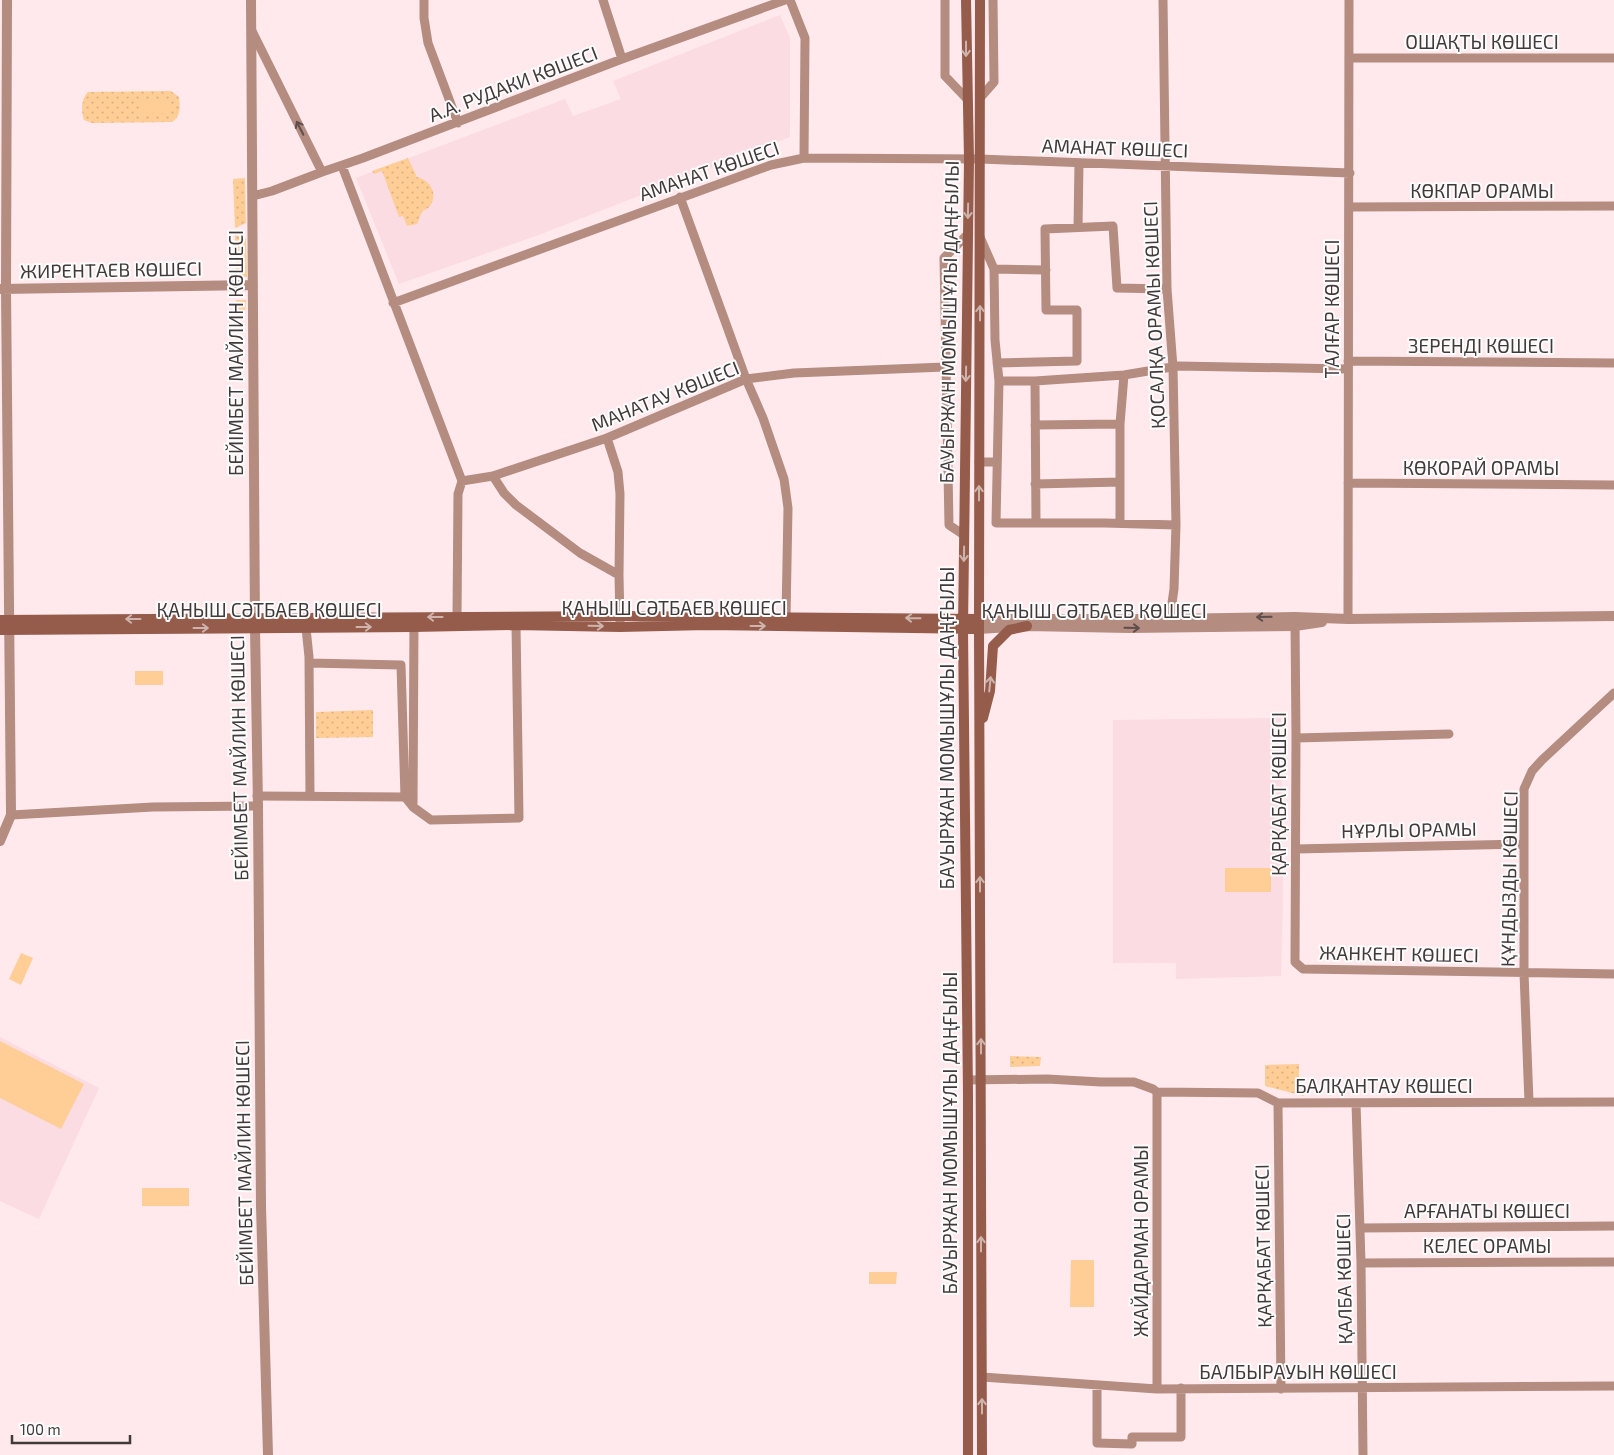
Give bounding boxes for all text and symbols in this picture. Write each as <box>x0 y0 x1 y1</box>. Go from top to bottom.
street label: ОШАҚТЫ КӨШЕСІ <box>1405 30 1559 53</box>
one-way arrow <box>961 40 971 56</box>
street label: А.А. РУДАКИ КӨШЕСІ <box>425 41 600 126</box>
one-way arrow <box>295 121 304 136</box>
street label: АМАНАТ КӨШЕСІ <box>1041 133 1189 162</box>
street label: АМАНАТ КӨШЕСІ <box>636 136 782 205</box>
street label: БАУЫРЖАН МОМЫШҰЛЫ ДАҢҒЫЛЫ <box>934 160 963 484</box>
street label: КӨКПАР ОРАМЫ <box>1410 179 1554 202</box>
street label: ҚОСАЛҚА ОРАМЫ КӨШЕСІ <box>1138 201 1169 429</box>
one-way arrow <box>963 202 973 219</box>
street label: БЕЙІМБЕТ МАЙЛИН КӨШЕСІ <box>224 230 247 476</box>
street label: ТАЛҒАР КӨШЕСІ <box>1320 240 1343 378</box>
street label: ЖИРЕНТАЕВ КӨШЕСІ <box>20 256 202 283</box>
one-way arrow <box>975 305 985 321</box>
street label: ЗЕРЕНДІ КӨШЕСІ <box>1408 334 1554 357</box>
street label: МАНАТАУ КӨШЕСІ <box>588 355 742 436</box>
one-way arrow <box>961 365 971 381</box>
street label: КӨКОРАЙ ОРАМЫ <box>1403 456 1559 479</box>
one-way arrow <box>974 485 984 501</box>
one-way arrow <box>959 545 968 561</box>
street label: БАУЫРЖАН МОМЫШҰЛЫ ДАҢҒЫЛЫ <box>935 567 958 889</box>
street label: ҚАНЫШ СӘТБАЕВ КӨШЕСІ <box>561 596 787 619</box>
street label: ҚАНЫШ СӘТБАЕВ КӨШЕСІ <box>156 598 382 621</box>
street label: ҚАНЫШ СӘТБАЕВ КӨШЕСІ <box>981 599 1207 622</box>
one-way arrow <box>427 612 444 622</box>
one-way arrow <box>905 613 921 623</box>
one-way arrow <box>1256 613 1272 622</box>
one-way arrow <box>125 614 141 624</box>
one-way arrow <box>588 621 604 631</box>
one-way arrow <box>750 621 766 631</box>
one-way arrow <box>192 623 209 633</box>
one-way arrow <box>355 623 371 632</box>
one-way arrow <box>1124 623 1140 633</box>
street label: БЕЙІМБЕТ МАЙЛИН КӨШЕСІ <box>225 635 252 881</box>
one-way arrow <box>985 676 995 692</box>
street label: ҚАРҚАБАТ КӨШЕСІ <box>1267 712 1290 876</box>
street label: ҚҰНДЫЗДЫ КӨШЕСІ <box>1495 791 1522 967</box>
street label: НҰРЛЫ ОРАМЫ <box>1341 817 1477 842</box>
one-way arrow <box>975 876 985 892</box>
street label: ЖАНКЕНТ КӨШЕСІ <box>1319 941 1479 966</box>
street label: БАУЫРЖАН МОМЫШҰЛЫ ДАҢҒЫЛЫ <box>938 972 961 1294</box>
one-way arrow <box>976 1039 986 1055</box>
street label: БЕЙІМБЕТ МАЙЛИН КӨШЕСІ <box>230 1040 257 1286</box>
street label: БАЛҚАНТАУ КӨШЕСІ <box>1295 1074 1473 1097</box>
street label: ЖАЙДАРМАН ОРАМЫ <box>1129 1145 1152 1337</box>
street label: ҚАРҚАБАТ КӨШЕСІ <box>1250 1164 1275 1328</box>
street label: АРҒАНАТЫ КӨШЕСІ <box>1404 1199 1570 1222</box>
street label: ҚАЛБА КӨШЕСІ <box>1331 1213 1356 1345</box>
street label: КЕЛЕС ОРАМЫ <box>1423 1234 1551 1257</box>
one-way arrow <box>976 1236 986 1252</box>
street label: БАЛБЫРАУЫН КӨШЕСІ <box>1199 1360 1397 1383</box>
one-way arrow <box>977 1399 987 1415</box>
scale bar <box>12 1412 130 1444</box>
text: 100 m <box>20 1420 61 1438</box>

